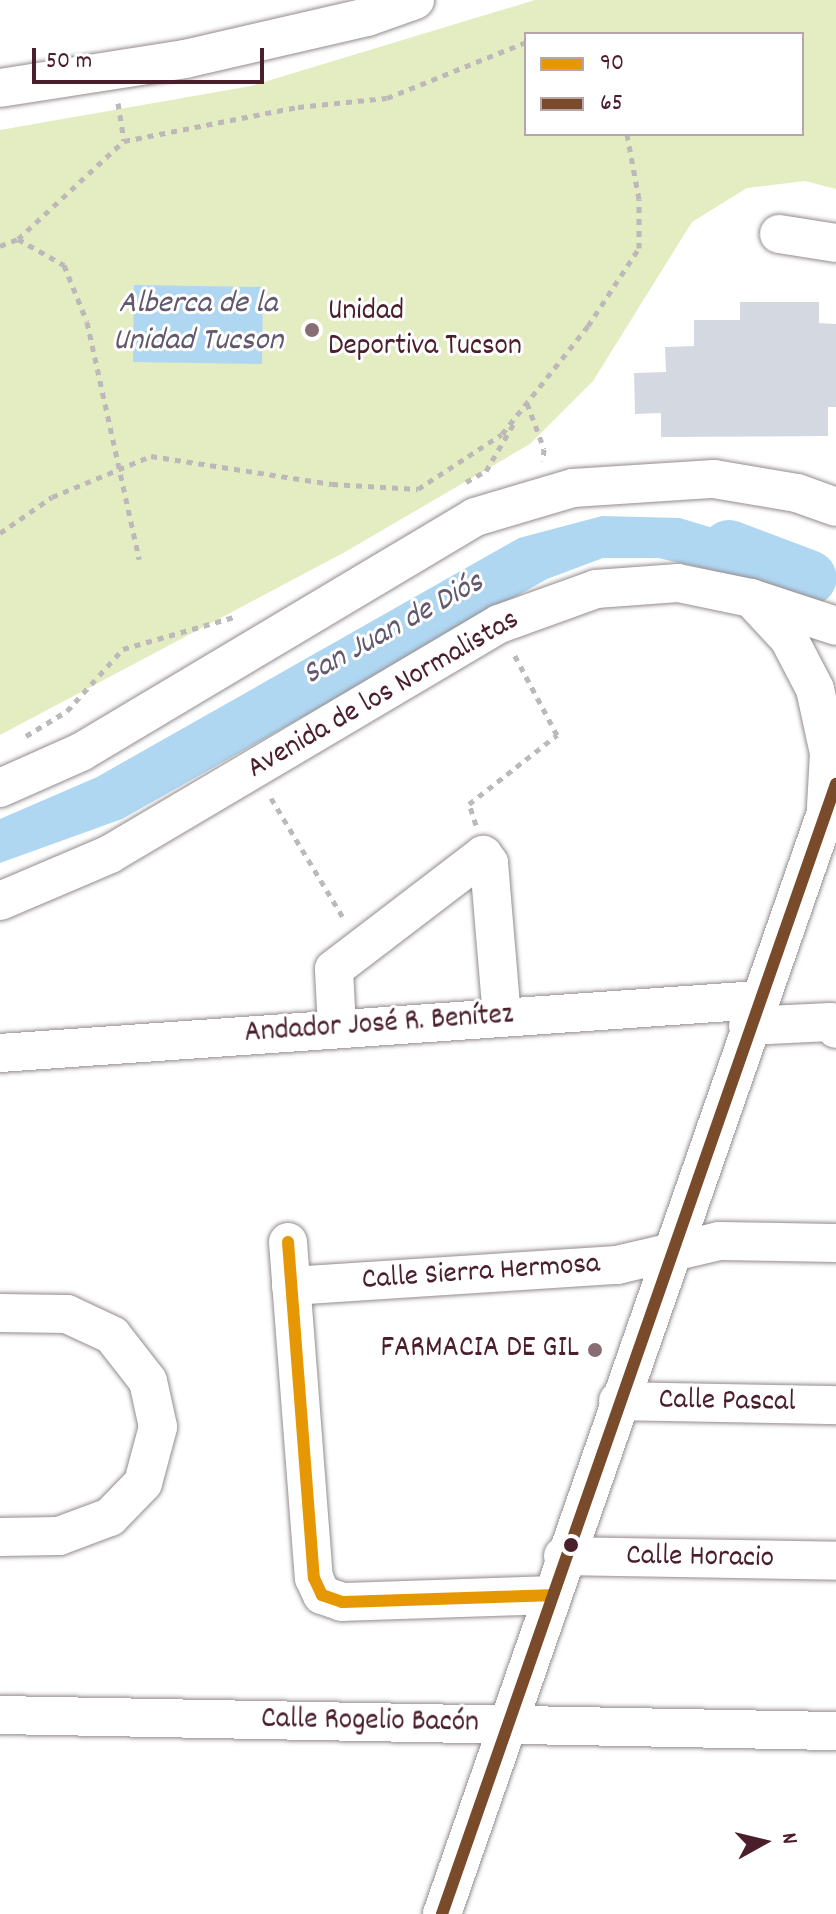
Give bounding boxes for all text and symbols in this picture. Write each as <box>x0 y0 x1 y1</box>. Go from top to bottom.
scale bar <box>36 32 268 82</box>
legend <box>524 32 804 136</box>
text: 50 m <box>46 45 92 79</box>
text: 90 <box>600 47 624 81</box>
text: 65 <box>600 87 623 121</box>
water label: Alberca de la Unidad Tucson <box>113 287 283 362</box>
place label: Unidad Deportiva Tucson <box>328 295 522 366</box>
marker: Unidad Deportiva Tucson <box>303 321 321 339</box>
water label: San Juan de Diós <box>297 565 491 695</box>
street label: Avenida de los Normalistas <box>242 604 526 788</box>
street label: Andador José R. Benítez <box>243 999 515 1053</box>
street label: Calle Sierra Hermosa <box>361 1248 601 1300</box>
place label: FARMACIA DE GIL <box>381 1332 579 1368</box>
marker: FARMACIA DE GIL <box>586 1341 604 1359</box>
street label: Calle Pascal <box>658 1384 796 1422</box>
unlabelled marker <box>563 1537 579 1553</box>
street label: Calle Horacio <box>626 1540 774 1578</box>
street label: Calle Rogelio Bacón <box>261 1703 479 1743</box>
north arrow <box>724 1802 804 1882</box>
text: N <box>772 1831 804 1846</box>

